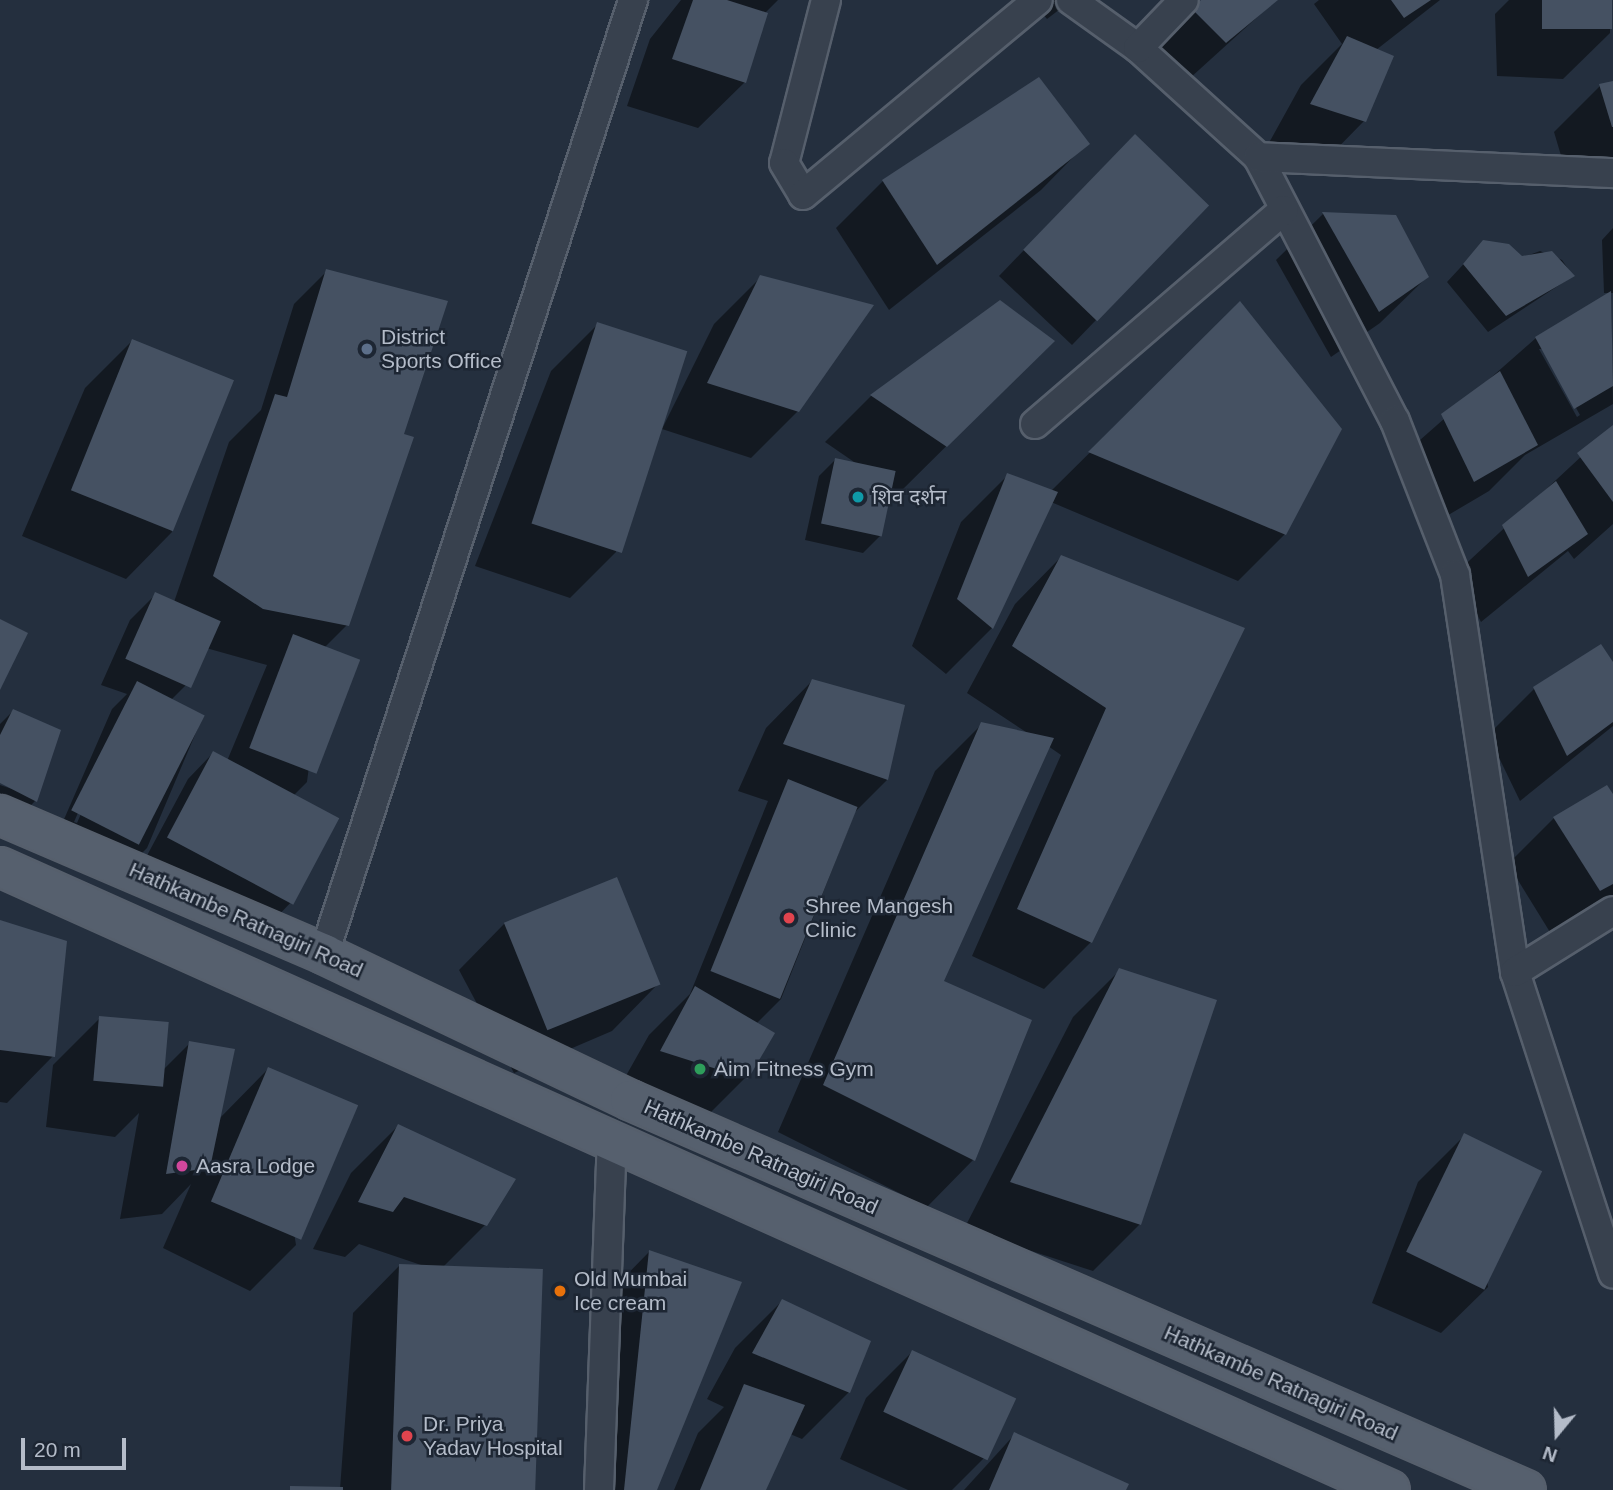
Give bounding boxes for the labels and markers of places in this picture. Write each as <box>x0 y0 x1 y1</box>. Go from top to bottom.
place label: District Sports Office <box>381 324 502 374</box>
marker: District Sports Office <box>359 341 375 357</box>
place label: शिव दर्शन <box>872 484 946 510</box>
marker: शिव दर्शन <box>850 489 866 505</box>
place label: Shree Mangesh Clinic <box>805 893 953 943</box>
marker: Shree Mangesh Clinic <box>779 908 799 928</box>
place label: Aim Fitness Gym <box>714 1056 874 1082</box>
marker: Aim Fitness Gym <box>692 1061 708 1077</box>
place label: Aasra Lodge <box>196 1153 315 1179</box>
marker: Aasra Lodge <box>174 1158 190 1174</box>
place label: Old Mumbai Ice cream <box>574 1266 687 1316</box>
marker: Old Mumbai Ice cream <box>552 1283 568 1299</box>
place label: Dr. Priya Yadav Hospital <box>423 1411 563 1461</box>
marker: Dr. Priya Yadav Hospital <box>397 1426 417 1446</box>

